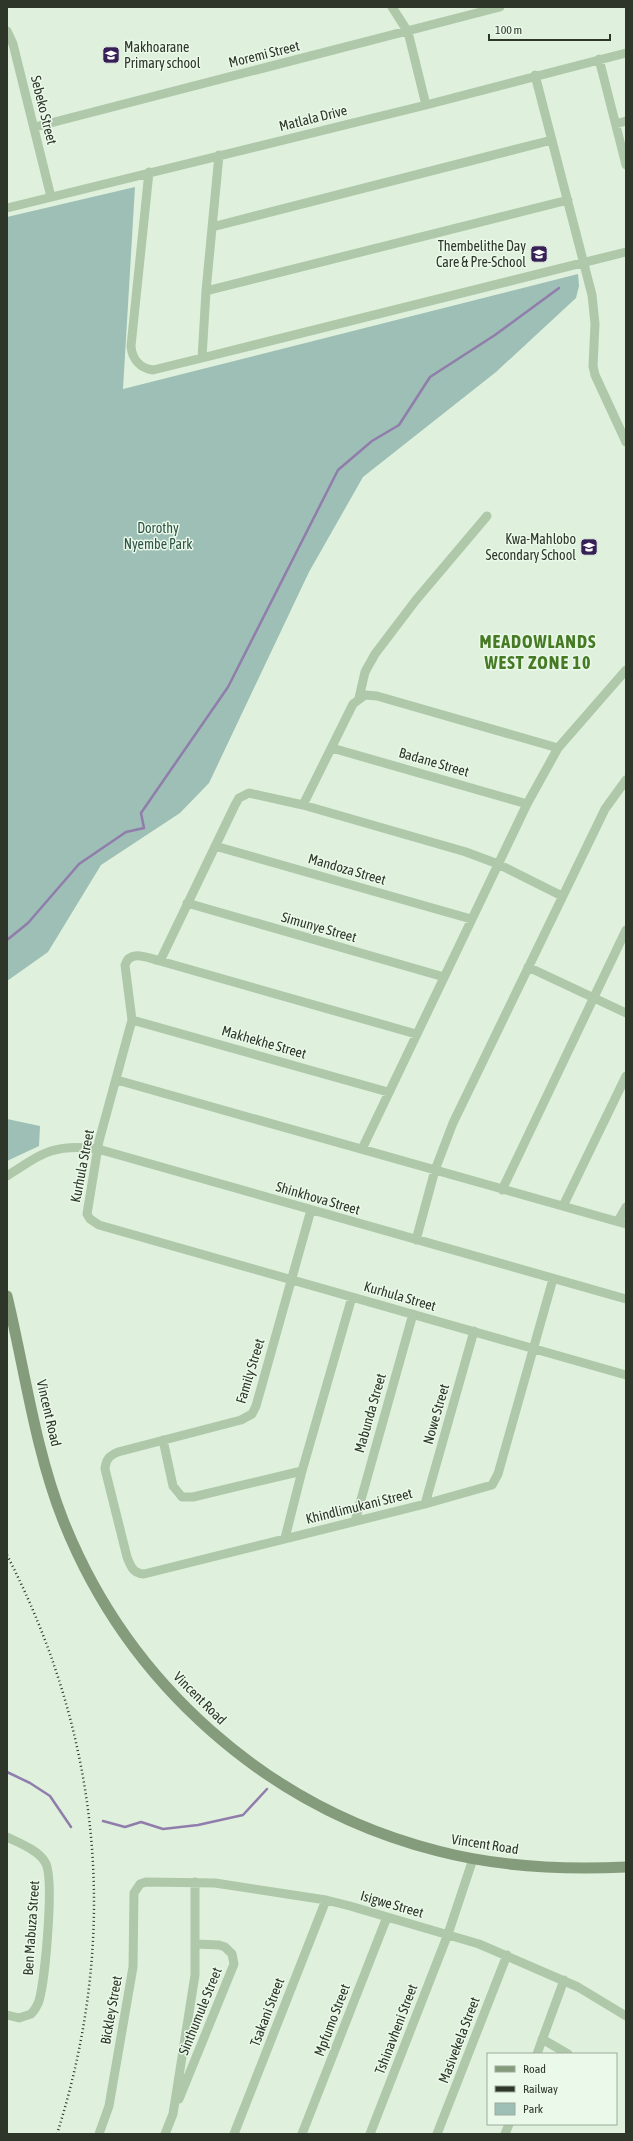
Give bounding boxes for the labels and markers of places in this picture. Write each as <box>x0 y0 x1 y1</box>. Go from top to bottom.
place label: Makhoarane Primary school <box>124 39 201 71</box>
school or university icon: Makhoarane Primary school <box>101 45 121 65</box>
place label: Thembelithe Day Care & Pre-School <box>436 238 526 270</box>
school or university icon: Thembelithe Day Care & Pre-School <box>529 244 549 264</box>
place label: Kwa-Mahlobo Secondary School <box>486 531 576 563</box>
school or university icon: Kwa-Mahlobo Secondary School <box>579 537 599 557</box>

